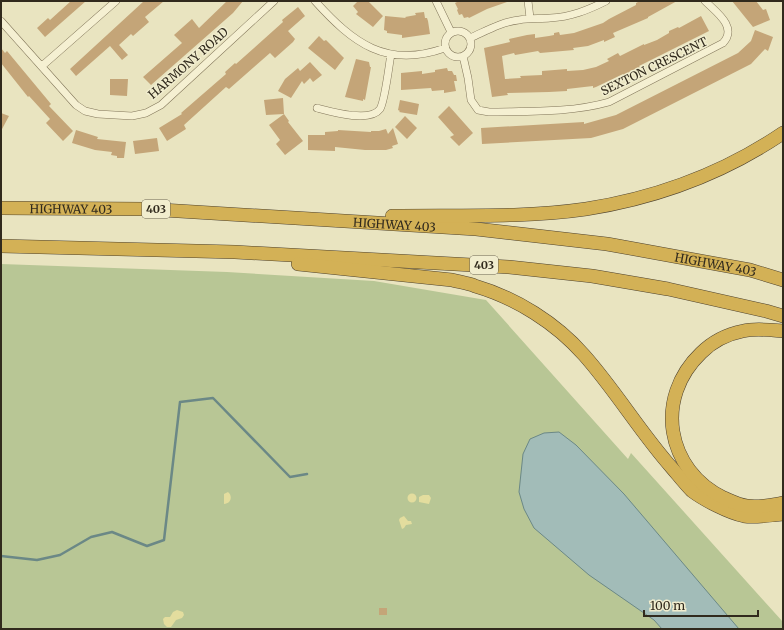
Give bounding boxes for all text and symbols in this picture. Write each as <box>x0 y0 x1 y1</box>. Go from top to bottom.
street label: HARMONY ROAD <box>145 24 231 102</box>
street label: SEXTON CRESCENT <box>598 33 710 98</box>
road number: 403 <box>142 200 170 218</box>
street label: HIGHWAY 403 <box>30 201 113 216</box>
street label: HIGHWAY 403 <box>353 214 436 234</box>
street label: HIGHWAY 403 <box>674 249 759 279</box>
road number: 403 <box>470 256 498 274</box>
scale bar <box>644 592 758 618</box>
text: 100 m <box>650 598 685 613</box>

